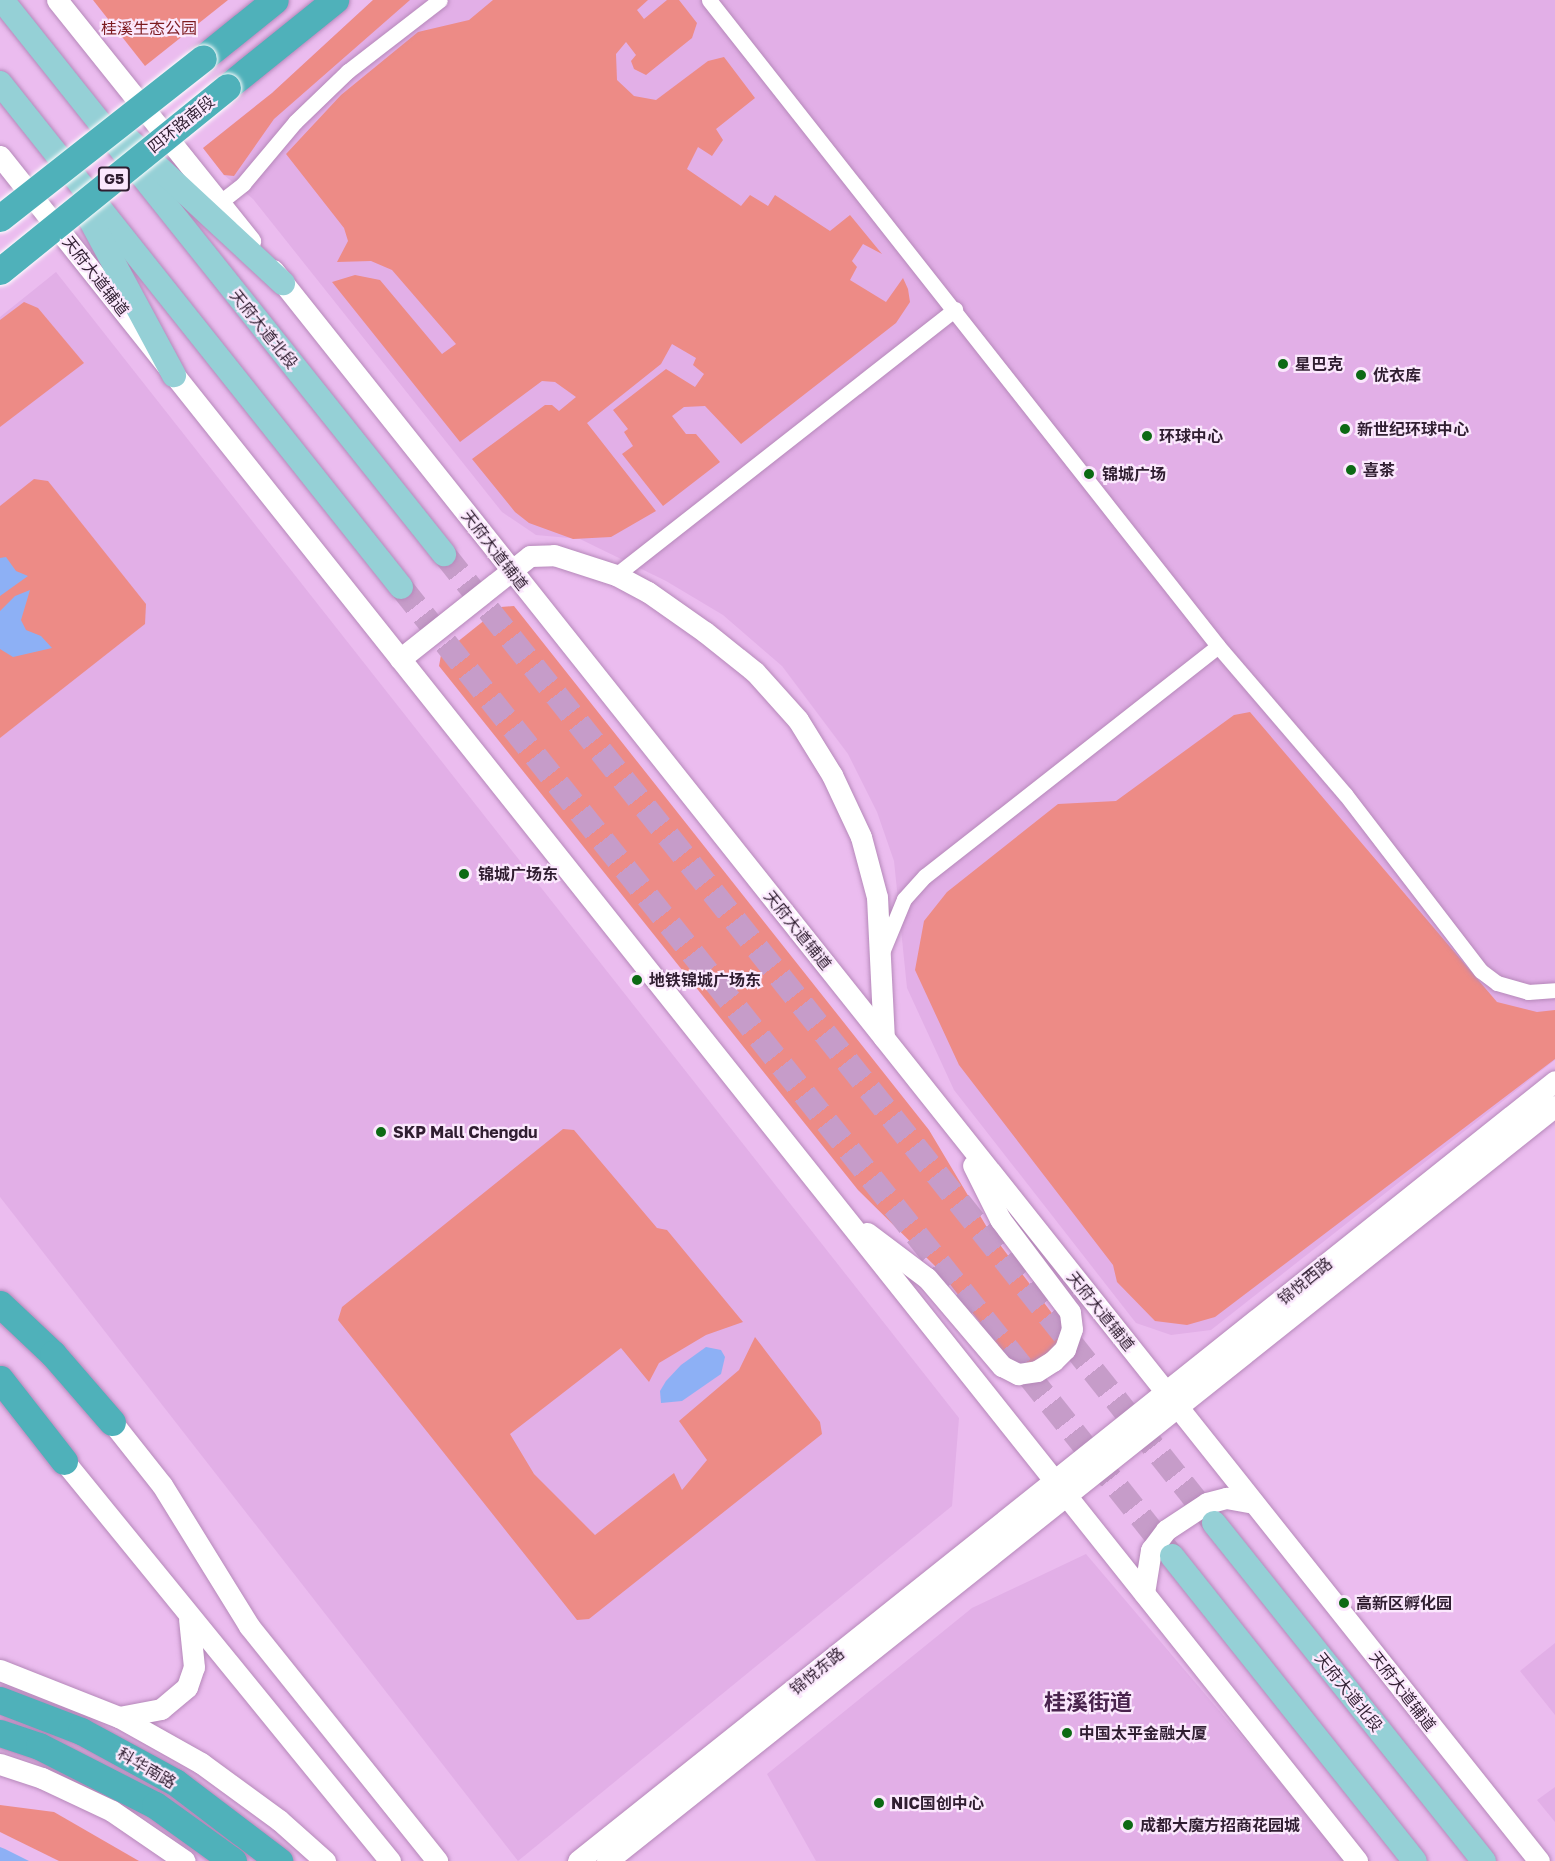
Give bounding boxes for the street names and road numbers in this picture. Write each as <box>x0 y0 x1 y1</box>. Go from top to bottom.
street label: 四环路南段 <box>144 91 218 157</box>
road number: G5 <box>98 167 130 191</box>
street label: 天府大道辅道 <box>59 232 133 320</box>
street label: 天府大道北段 <box>226 286 302 372</box>
street label: 天府大道辅道 <box>458 506 532 594</box>
street label: 天府大道辅道 <box>760 887 836 973</box>
street label: 锦悦西路 <box>1274 1253 1336 1309</box>
street label: 天府大道辅道 <box>1063 1268 1139 1354</box>
street label: 锦悦东路 <box>786 1643 848 1699</box>
street label: 天府大道辅道 <box>1366 1647 1440 1735</box>
street label: 天府大道北段 <box>1311 1649 1387 1735</box>
street label: 科华南路 <box>114 1744 180 1792</box>

